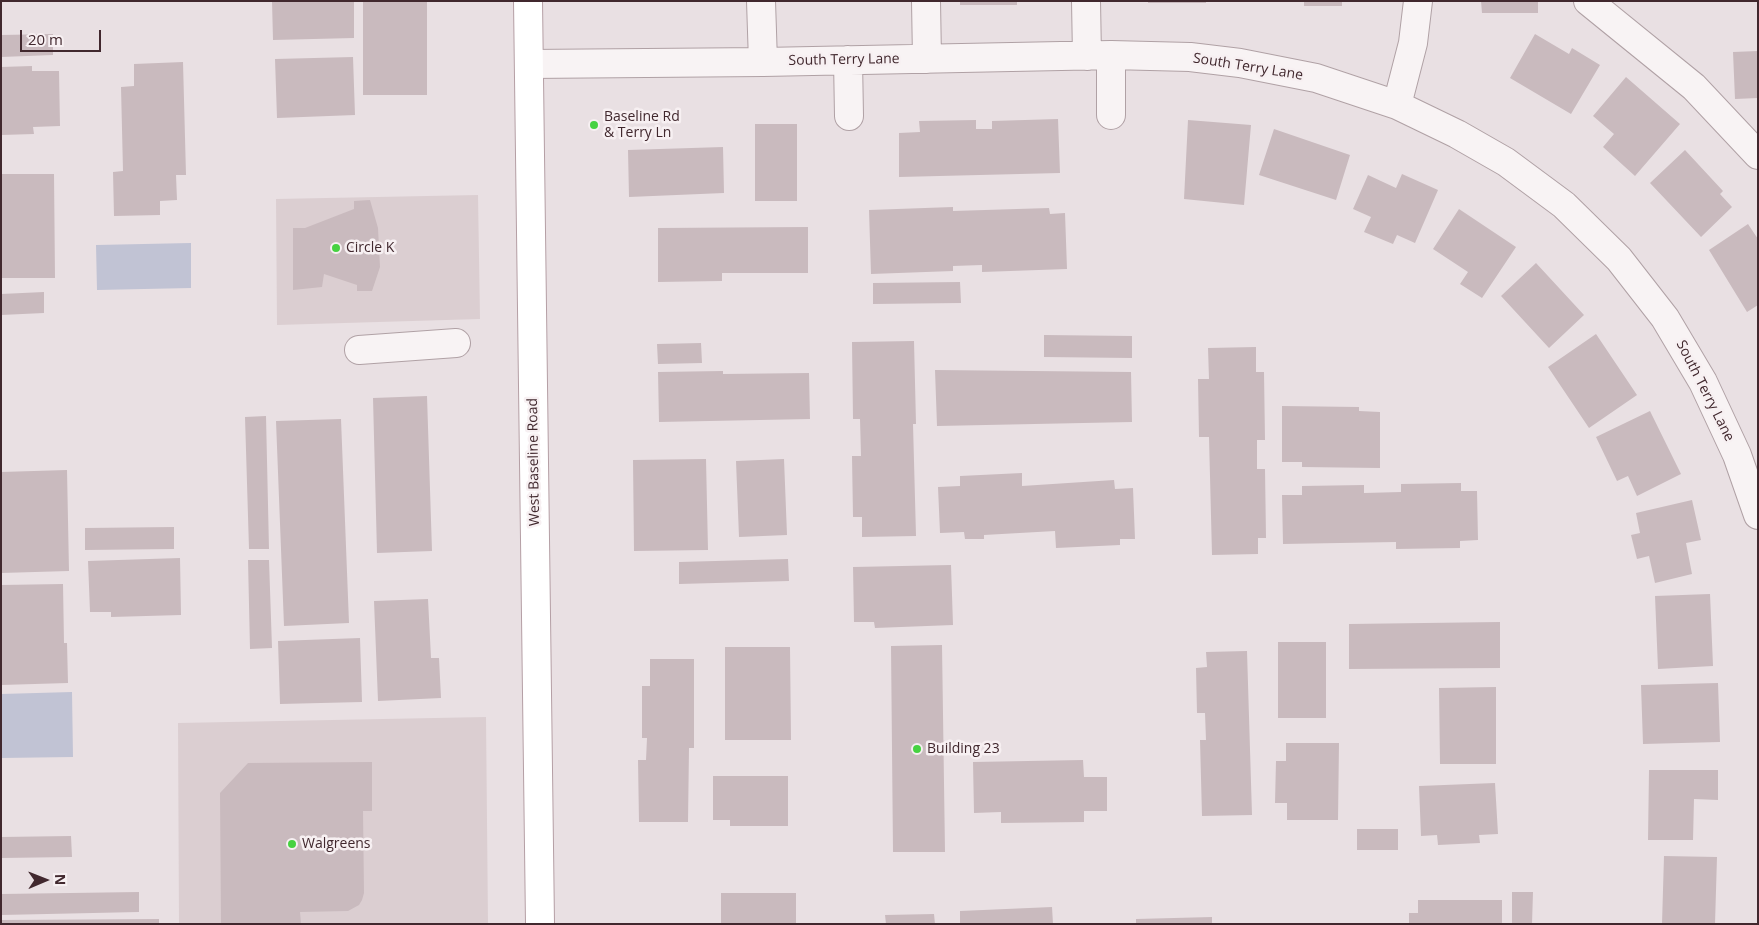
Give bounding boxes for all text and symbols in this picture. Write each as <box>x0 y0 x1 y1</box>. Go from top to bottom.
scale bar <box>22 20 104 52</box>
text: 20 m <box>28 29 63 49</box>
street label: South Terry Lane <box>1192 50 1304 84</box>
street label: South Terry Lane <box>788 51 900 69</box>
place label: Baseline Rd & Terry Ln <box>604 109 680 142</box>
marker: Baseline Rd & Terry Ln <box>588 119 600 131</box>
place label: Circle K <box>346 240 394 256</box>
marker: Circle K <box>330 242 342 254</box>
street label: South Terry Lane <box>1672 338 1738 444</box>
street label: West Baseline Road <box>524 398 544 526</box>
place label: Building 23 <box>927 741 1000 757</box>
marker: Building 23 <box>911 743 923 755</box>
place label: Walgreens <box>302 836 371 852</box>
marker: Walgreens <box>286 838 298 850</box>
north arrow <box>20 855 70 905</box>
text: N <box>51 874 70 886</box>

